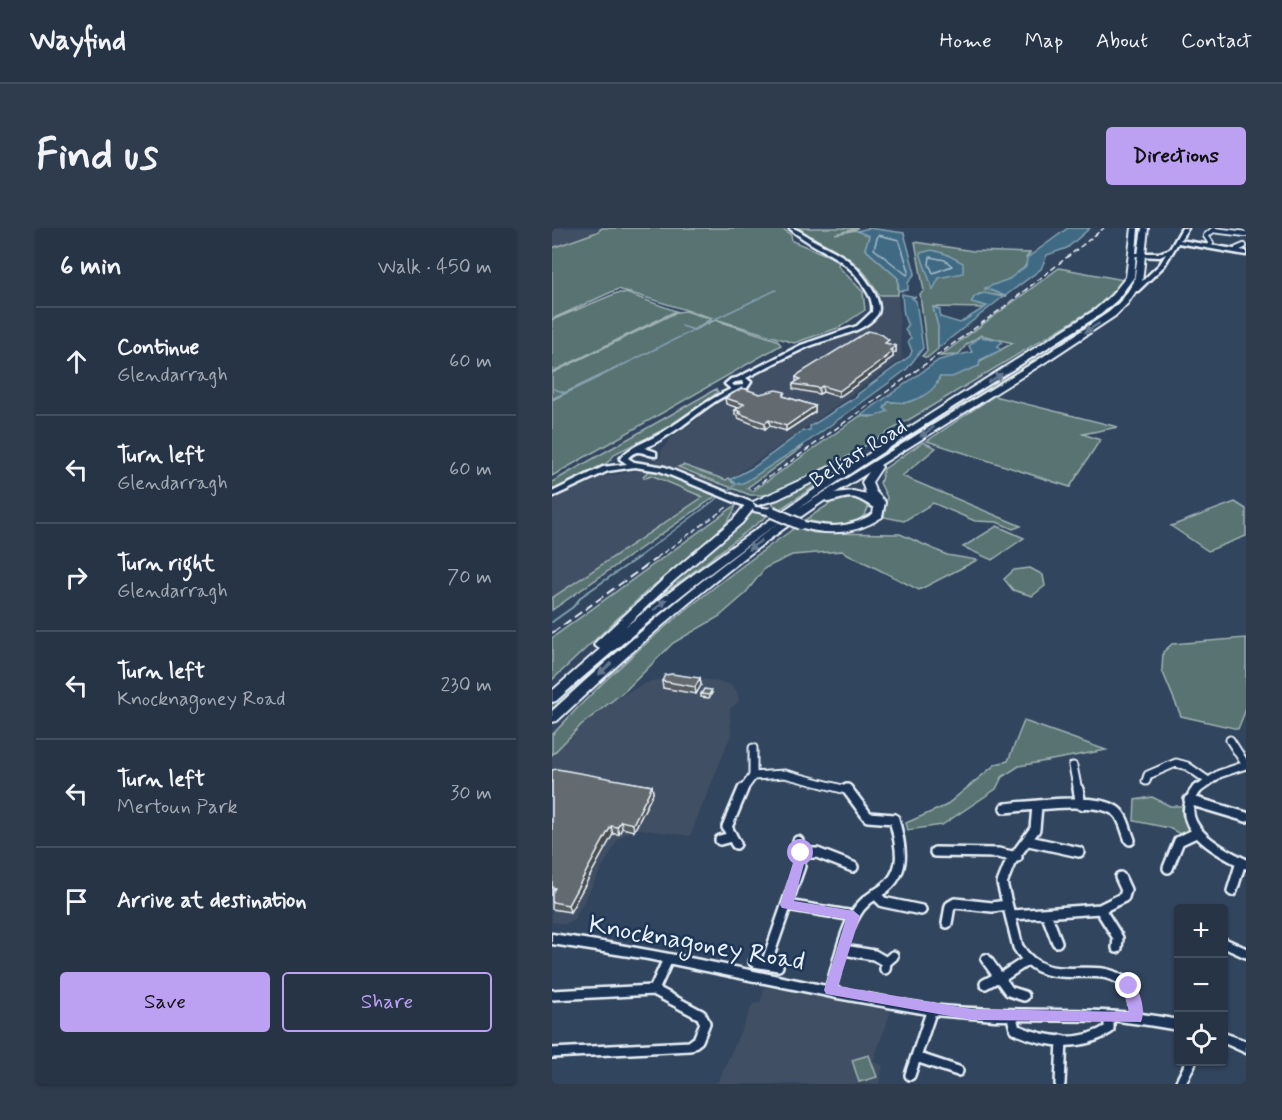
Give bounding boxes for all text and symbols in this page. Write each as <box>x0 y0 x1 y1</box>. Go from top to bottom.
text: Wayfind <box>30 23 126 60</box>
text: Home <box>940 27 992 55</box>
text: Map <box>1025 27 1063 55</box>
text: About <box>1096 27 1148 55</box>
text: Contact <box>1181 27 1252 55</box>
button: Directions <box>1106 127 1246 185</box>
text: Find us <box>36 129 158 184</box>
text: 6 min <box>60 250 122 284</box>
text: Walk · 450 m <box>378 254 492 281</box>
one-way arrow <box>1084 322 1100 333</box>
text: Continue <box>117 334 199 362</box>
icon: ahead <box>60 345 93 378</box>
text: 60 m <box>449 348 492 375</box>
text: Glendarragh <box>117 362 228 389</box>
one-way arrow <box>987 373 1003 384</box>
street label: Belfast Road <box>805 413 912 495</box>
one-way arrow <box>919 426 935 437</box>
text: Turn left <box>117 442 205 470</box>
icon: left <box>60 453 93 486</box>
text: 60 m <box>449 456 492 483</box>
text: Glendarragh <box>117 470 228 497</box>
one-way arrow <box>748 539 764 551</box>
text: Turn right <box>117 550 215 578</box>
icon: right <box>60 561 93 594</box>
text: 70 m <box>447 564 492 591</box>
text: Glendarragh <box>117 578 228 605</box>
one-way arrow <box>652 599 667 612</box>
text: Turn left <box>117 658 205 686</box>
one-way arrow <box>598 662 613 675</box>
icon: left <box>60 669 93 702</box>
text: 230 m <box>440 672 492 699</box>
text: Knocknagoney Road <box>117 686 285 713</box>
text: Turn left <box>117 766 205 794</box>
icon: left <box>60 777 93 810</box>
text: 30 m <box>450 780 492 807</box>
text: Mertoun Park <box>117 794 238 821</box>
route start <box>787 839 813 865</box>
icon: arrive <box>60 885 93 918</box>
text: Arrive at destination <box>117 887 307 915</box>
map controls <box>1174 904 1228 1066</box>
button: + <box>1174 904 1228 958</box>
street label: Knocknagoney Road <box>586 908 807 982</box>
button: − <box>1174 958 1228 1012</box>
button: Save <box>60 972 270 1032</box>
button: Share <box>282 972 492 1032</box>
route end <box>1115 972 1141 998</box>
button: locate <box>1174 1012 1228 1066</box>

